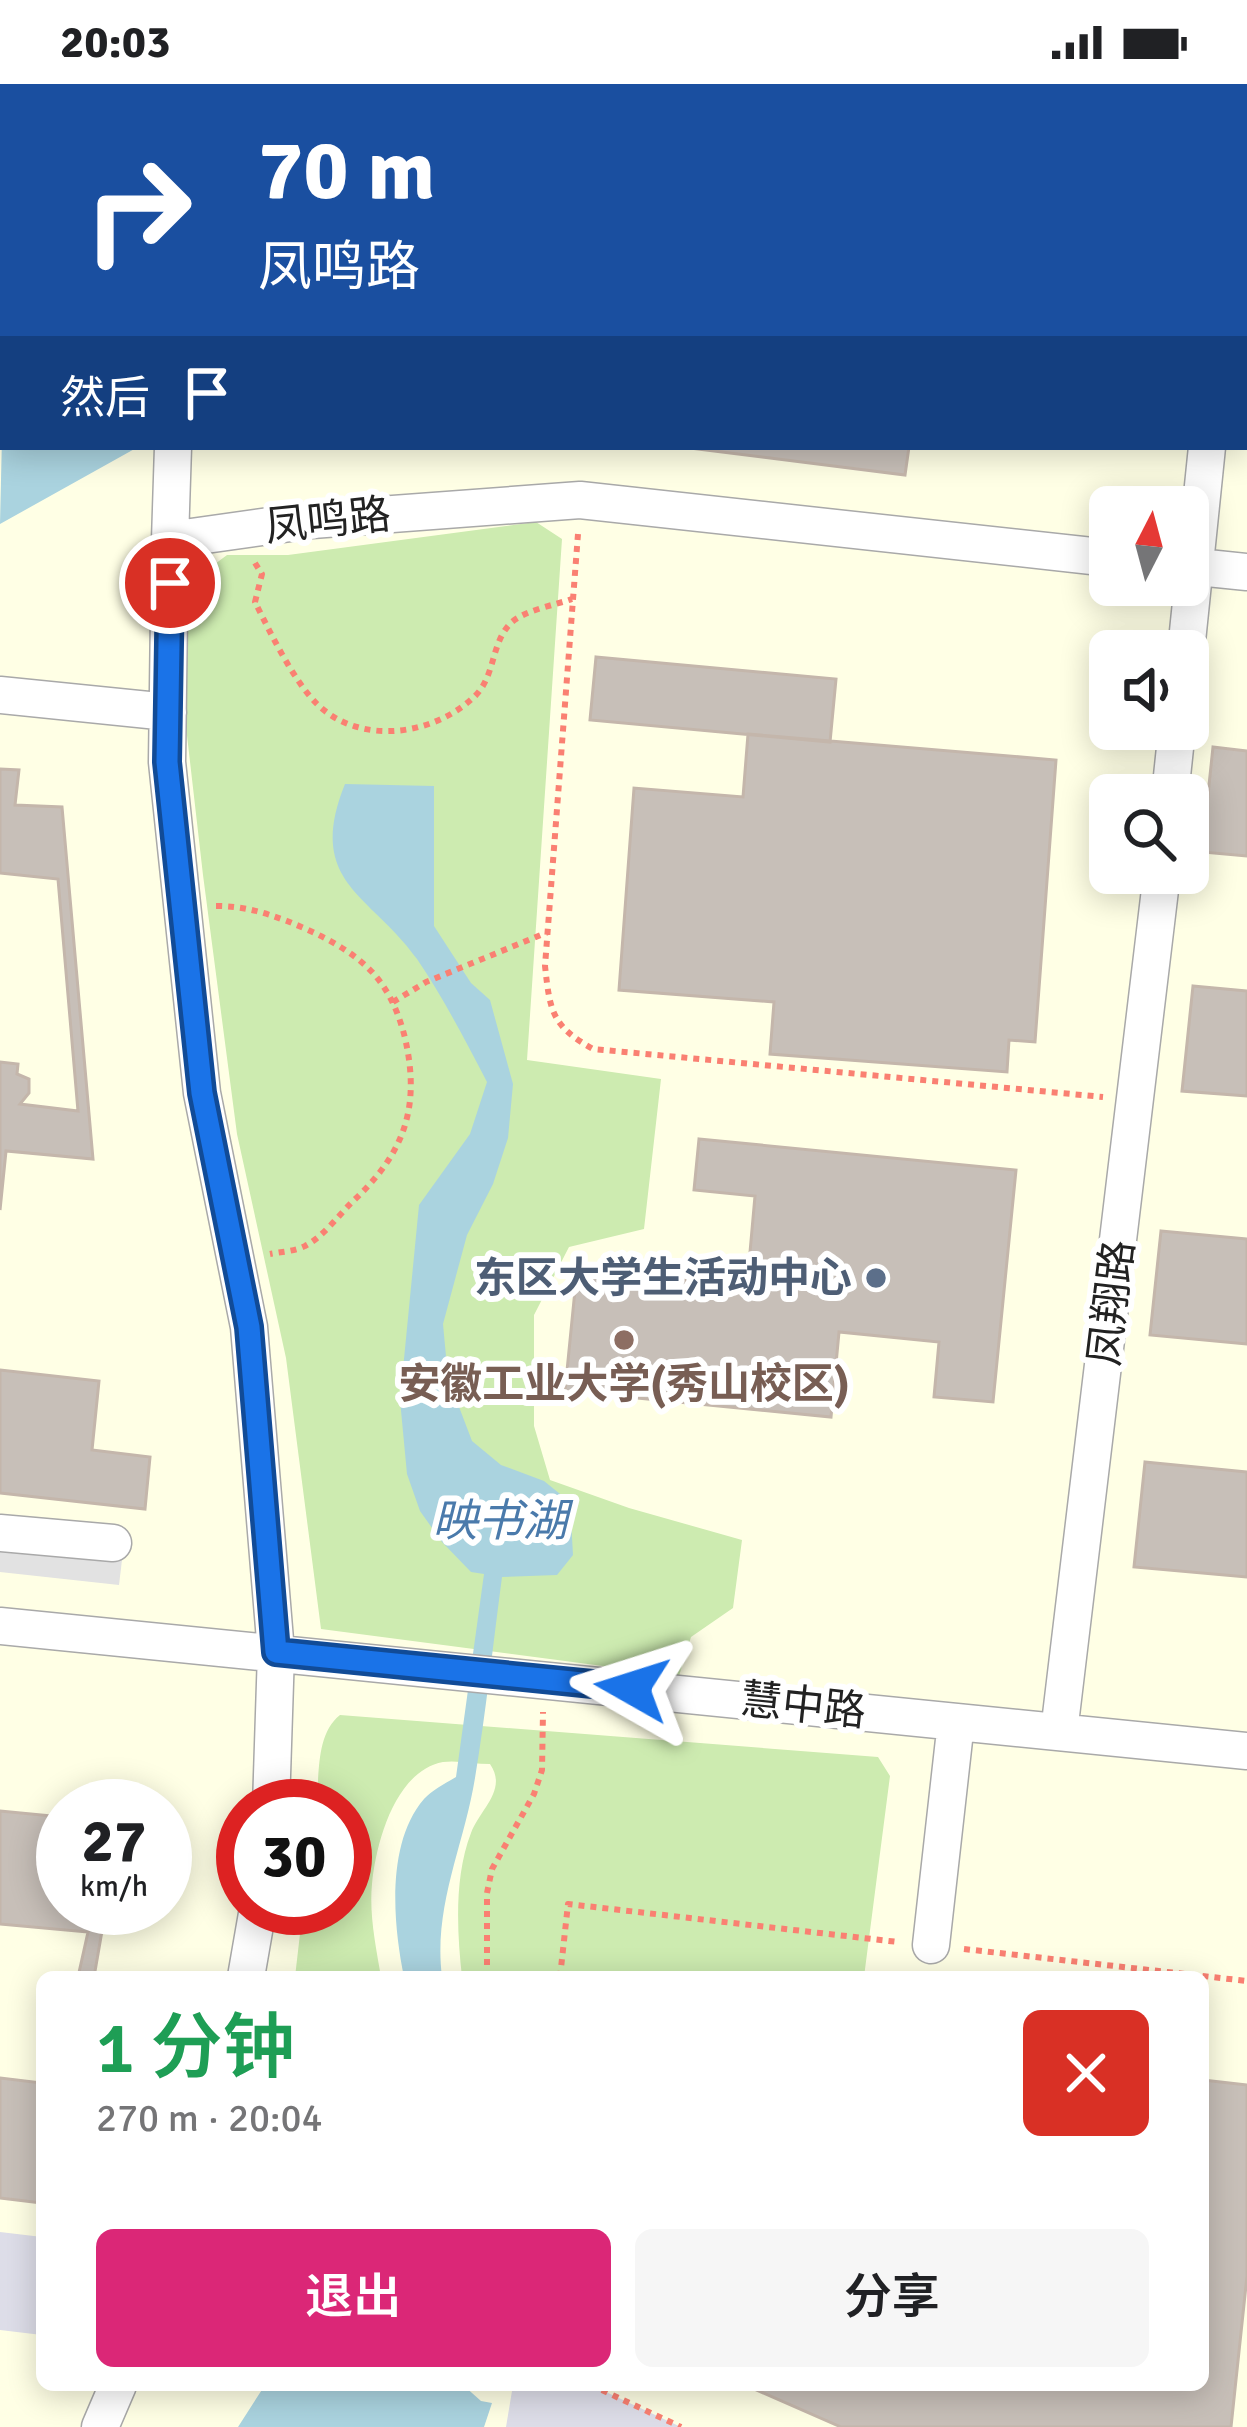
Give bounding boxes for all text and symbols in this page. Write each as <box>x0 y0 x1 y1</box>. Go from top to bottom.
text: 20:03 <box>60 15 170 70</box>
text: 70 m <box>258 119 435 223</box>
icon: right <box>60 132 216 288</box>
text: 凤鸣路 <box>258 234 420 301</box>
icon: arrive <box>174 360 240 426</box>
text: 然后 <box>60 371 150 426</box>
north arrow <box>1089 486 1209 606</box>
map controls <box>1089 486 1209 894</box>
street label: 凤鸣路 <box>263 489 393 553</box>
pin <box>119 532 221 634</box>
icon: arrive <box>137 550 203 616</box>
button: sound <box>1089 630 1209 750</box>
button: search <box>1089 774 1209 894</box>
street label: 凤翔路 <box>1079 1237 1145 1369</box>
place label: 东区大学生活动中心 <box>474 1253 852 1304</box>
marker: 东区大学生活动中心 <box>863 1265 889 1291</box>
marker: 安徽工业大学(秀山校区) <box>611 1327 637 1353</box>
place label: 安徽工业大学(秀山校区) <box>398 1359 850 1410</box>
water label: 映书湖 <box>432 1494 573 1549</box>
position arrow <box>569 1625 695 1751</box>
street label: 慧中路 <box>738 1674 868 1738</box>
speed limit sign: 30 <box>216 1779 372 1935</box>
text: 27 <box>82 1805 146 1879</box>
text: km/h <box>80 1868 148 1905</box>
text: 1 分钟 <box>96 2004 295 2093</box>
button: close <box>1023 2010 1149 2136</box>
text: 270 m · 20:04 <box>96 2094 323 2142</box>
button: 退出 <box>96 2229 611 2367</box>
button: 分享 <box>635 2229 1149 2367</box>

